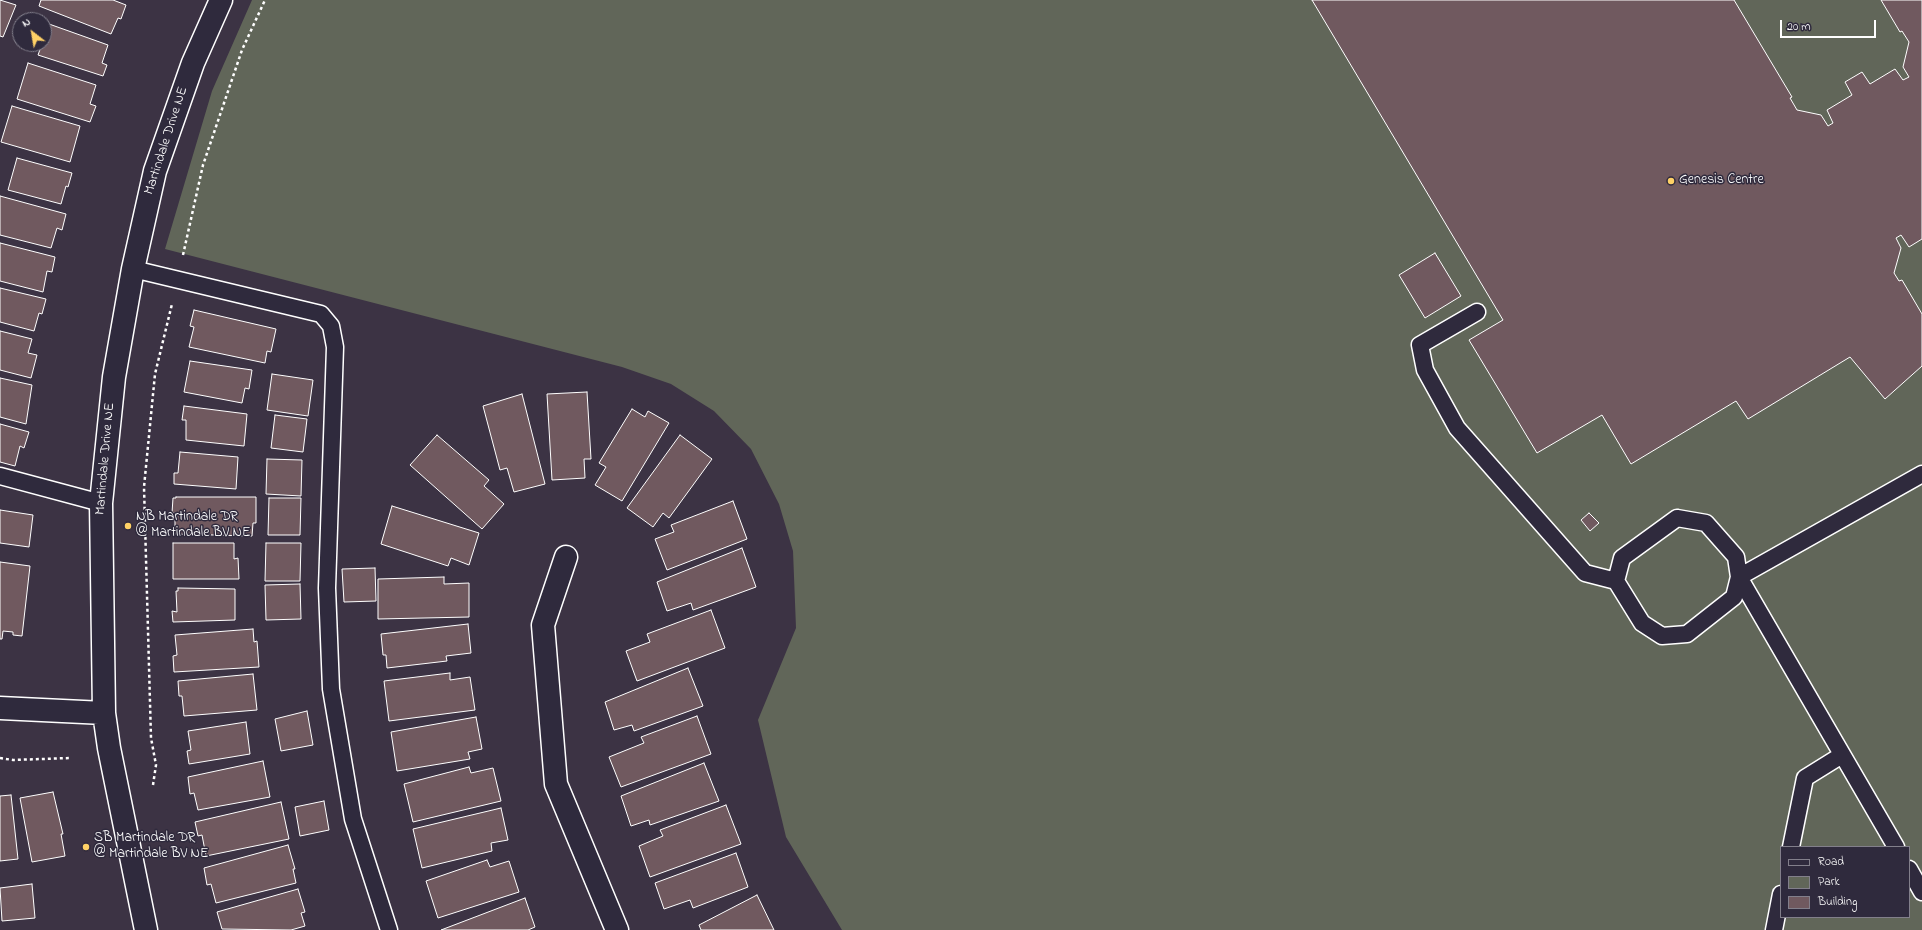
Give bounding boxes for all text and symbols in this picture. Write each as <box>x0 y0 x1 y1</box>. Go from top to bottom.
north arrow <box>12 12 52 52</box>
scale bar <box>1782 12 1878 38</box>
text: N <box>19 14 34 31</box>
text: 20 m <box>1787 18 1810 36</box>
street label: Martindale Drive NE <box>142 85 192 197</box>
place label: Genesis Centre <box>1679 173 1764 189</box>
marker: Genesis Centre <box>1666 176 1676 186</box>
street label: Martindale Drive NE <box>93 402 119 516</box>
place label: NB Martindale DR @ Martindale BV NE <box>136 510 250 542</box>
marker: NB Martindale DR @ Martindale BV NE <box>123 521 133 531</box>
place label: SB Martindale DR @ Martindale BV NE <box>94 831 208 864</box>
marker: SB Martindale DR @ Martindale BV NE <box>81 842 91 852</box>
legend <box>1780 846 1910 918</box>
text: Road <box>1818 853 1844 871</box>
text: Park <box>1818 873 1840 891</box>
text: Building <box>1818 893 1857 911</box>

